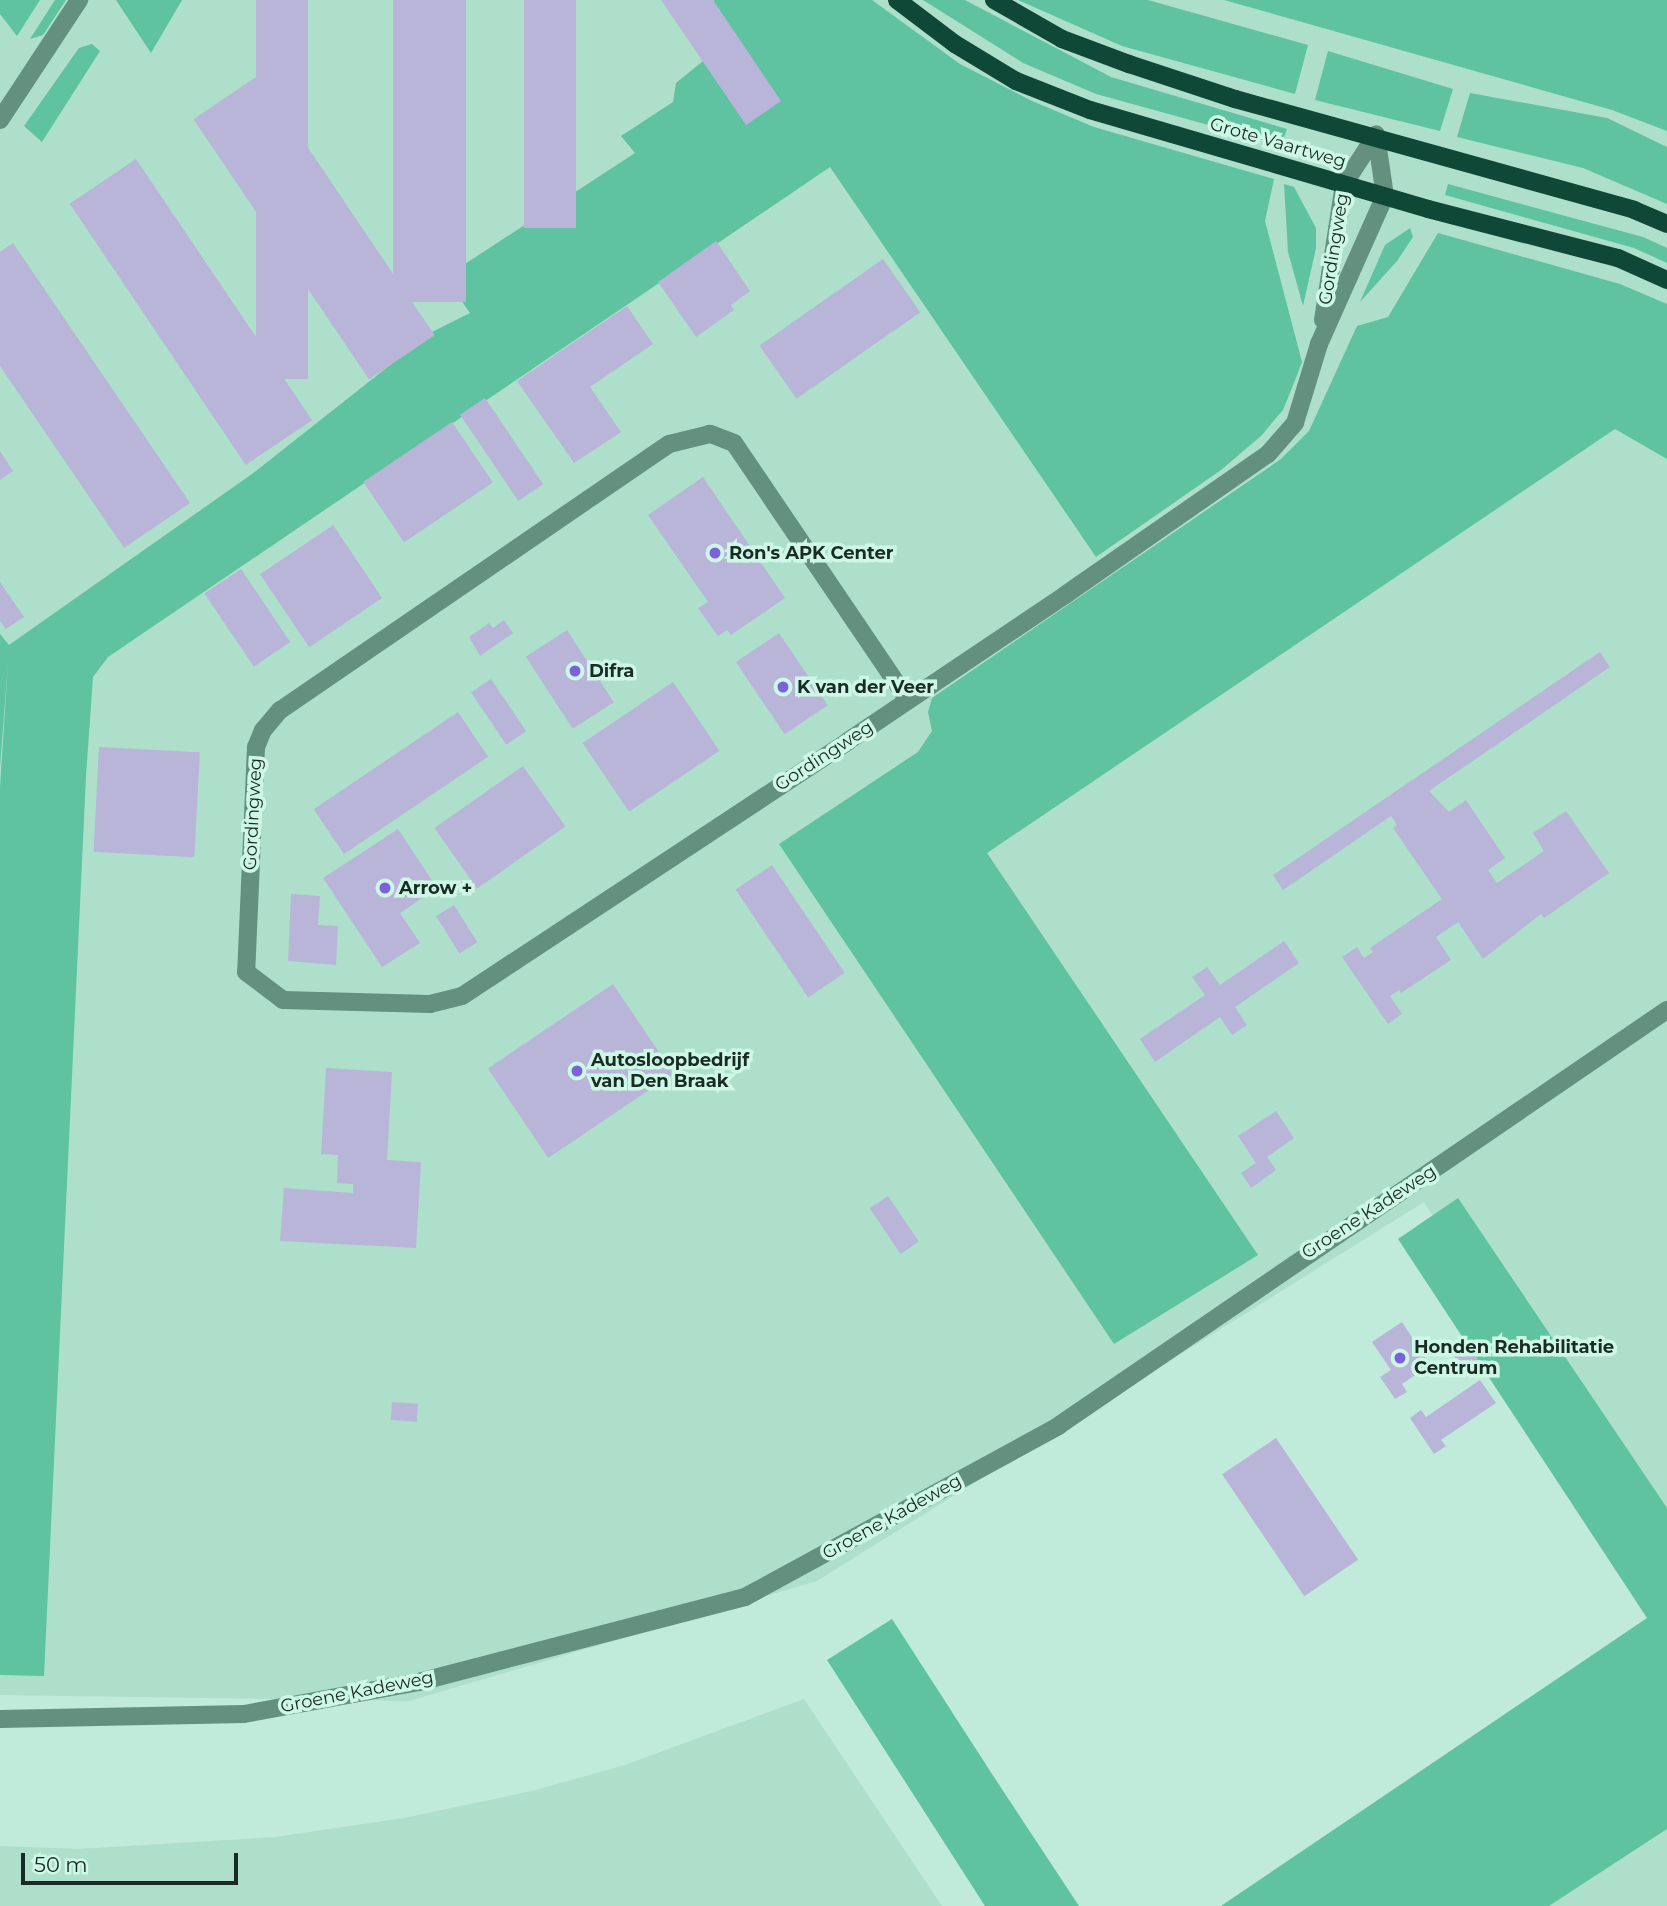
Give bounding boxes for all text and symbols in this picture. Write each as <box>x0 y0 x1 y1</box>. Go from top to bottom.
street label: Grote Vaartweg <box>1207 113 1349 173</box>
street label: Gordingweg <box>1315 192 1353 306</box>
place label: Ron's APK Center <box>729 542 894 564</box>
marker: Ron's APK Center <box>707 545 723 561</box>
place label: Difra <box>589 660 634 682</box>
marker: Difra <box>567 663 583 679</box>
place label: K van der Veer <box>797 676 934 698</box>
marker: K van der Veer <box>775 679 791 695</box>
street label: Gordingweg <box>771 716 877 796</box>
street label: Gordingweg <box>239 757 267 871</box>
place label: Arrow + <box>399 877 472 899</box>
marker: Arrow + <box>377 880 393 896</box>
place label: Autosloopbedrijf van Den Braak <box>591 1050 749 1092</box>
marker: Autosloopbedrijf van Den Braak <box>569 1063 585 1079</box>
street label: Groene Kadeweg <box>1298 1161 1440 1263</box>
place label: Honden Rehabilitatie Centrum <box>1414 1337 1614 1380</box>
marker: Honden Rehabilitatie Centrum <box>1392 1350 1408 1366</box>
street label: Groene Kadeweg <box>819 1470 965 1564</box>
street label: Groene Kadeweg <box>279 1667 435 1717</box>
scale bar <box>24 1840 242 1884</box>
text: 50 m <box>34 1852 88 1877</box>

